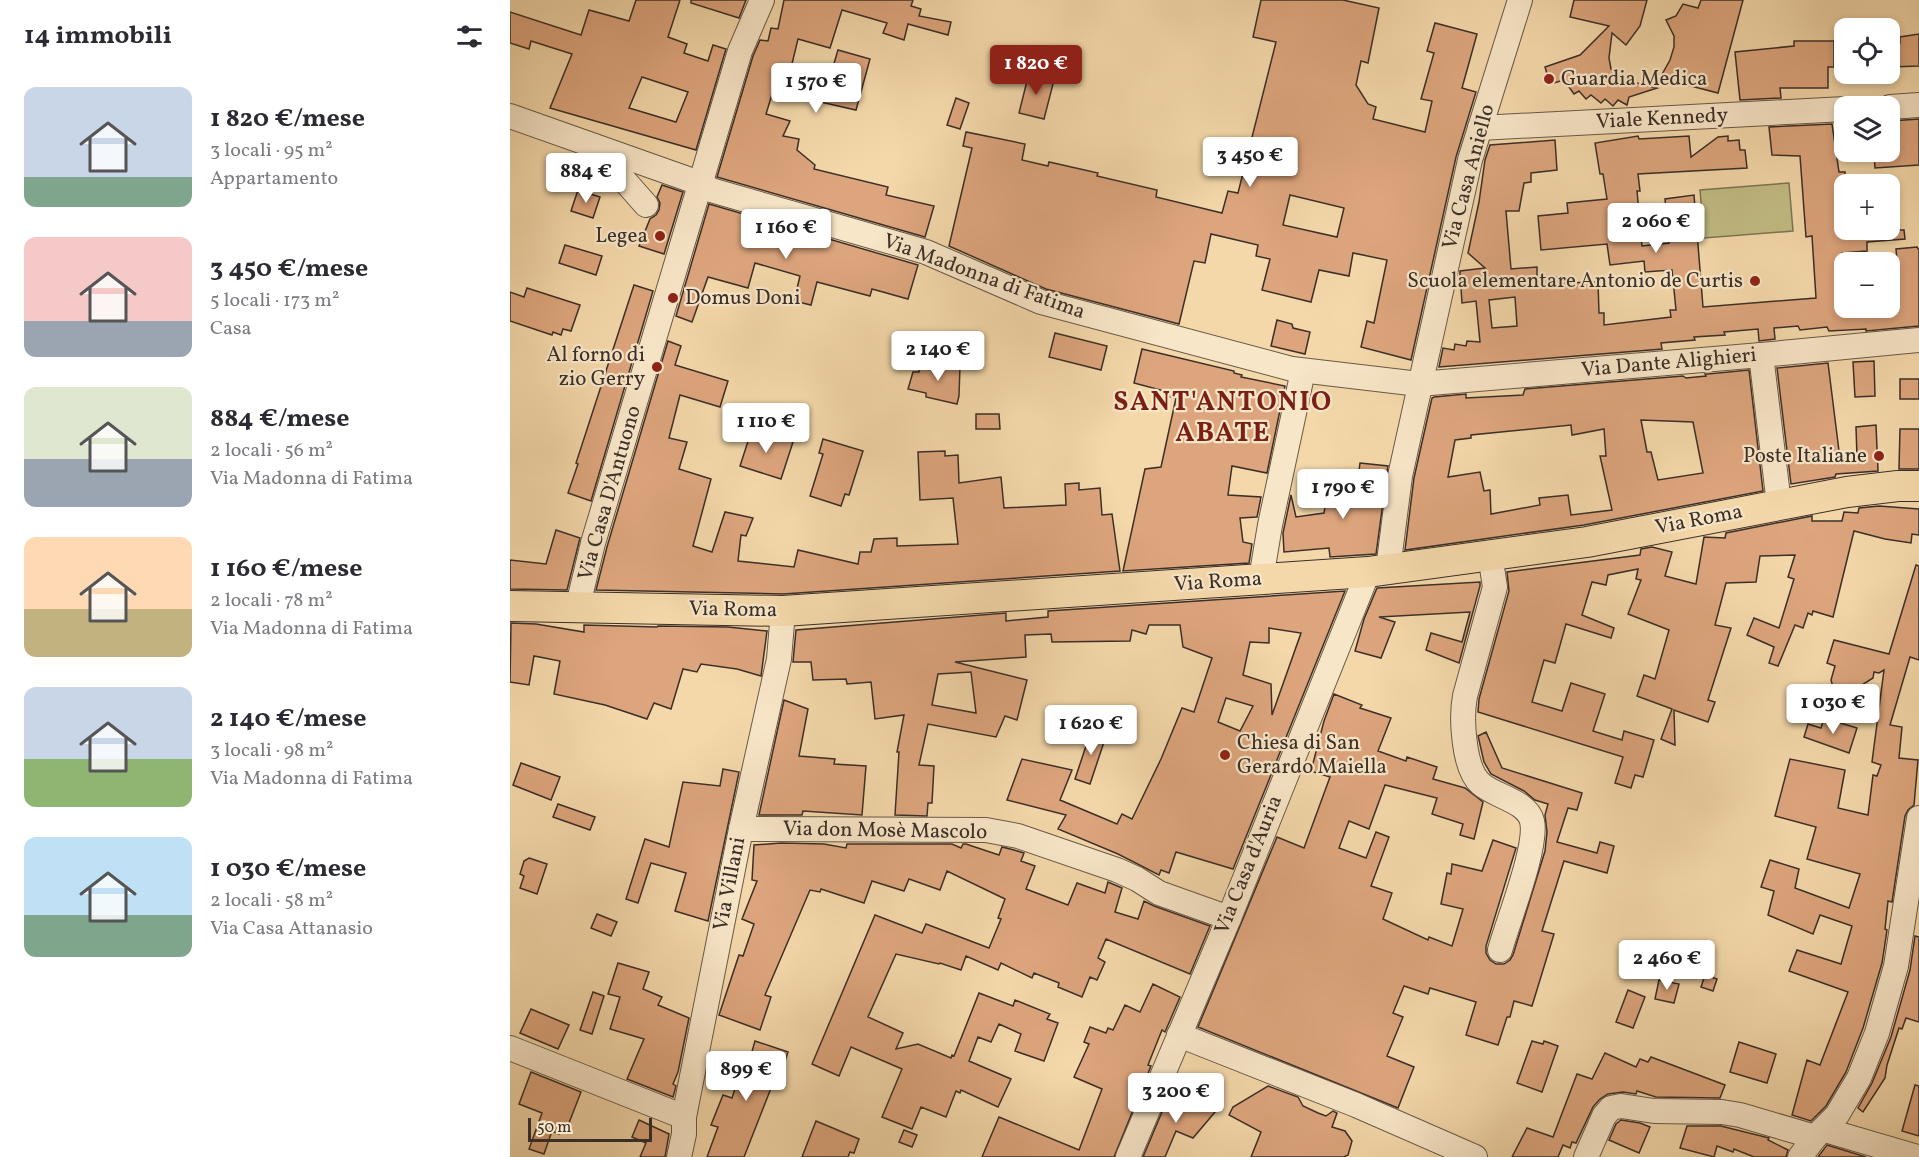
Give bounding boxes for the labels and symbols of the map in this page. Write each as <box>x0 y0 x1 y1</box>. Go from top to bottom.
pin: 1 820 € <box>981 45 1091 96</box>
pin: 1 570 € <box>761 63 871 114</box>
place label: Guardia Medica <box>1561 65 1707 94</box>
marker: Guardia Medica <box>1542 72 1556 86</box>
street label: Via Casa Aniello <box>1436 101 1502 253</box>
street label: Viale Kennedy <box>1595 101 1729 137</box>
pin: 3 450 € <box>1195 137 1305 188</box>
pin: 884 € <box>544 153 628 204</box>
pin: 2 060 € <box>1601 203 1711 254</box>
pin: 1 160 € <box>731 209 841 260</box>
place label: Legea <box>595 222 648 251</box>
street label: Via Madonna di Fatima <box>879 227 1089 327</box>
marker: Legea <box>653 229 667 243</box>
place label: Scuola elementare Antonio de Curtis <box>1407 267 1743 296</box>
marker: Scuola elementare Antonio de Curtis <box>1748 274 1762 288</box>
place label: Domus Doni <box>685 284 800 313</box>
marker: Domus Doni <box>666 291 680 305</box>
pin: 2 140 € <box>883 331 993 382</box>
place label: Al forno di zio Gerry <box>547 341 646 394</box>
street label: Via Dante Alighieri <box>1580 341 1758 385</box>
marker: Al forno di zio Gerry <box>650 360 664 374</box>
district label: SANT'ANTONIO ABATE <box>1113 384 1333 453</box>
street label: Via Casa D'Antuono <box>571 402 649 584</box>
pin: 1 110 € <box>711 403 821 454</box>
place label: Poste Italiane <box>1743 442 1867 471</box>
marker: Poste Italiane <box>1872 449 1886 463</box>
pin: 1 790 € <box>1288 469 1398 520</box>
street label: Via Roma <box>1653 497 1745 543</box>
street label: Via Roma <box>1173 564 1263 600</box>
street label: Via Roma <box>689 595 777 625</box>
pin: 1 030 € <box>1778 684 1888 735</box>
pin: 1 620 € <box>1036 705 1146 756</box>
place label: Chiesa di San Gerardo Maiella <box>1237 729 1387 782</box>
marker: Chiesa di San Gerardo Maiella <box>1218 748 1232 762</box>
street label: Via Casa d'Auria <box>1208 791 1290 939</box>
street label: Via don Mosè Mascolo <box>783 815 987 847</box>
street label: Via Villani <box>707 834 753 934</box>
pin: 2 460 € <box>1612 940 1722 991</box>
pin: 899 € <box>704 1051 788 1102</box>
pin: 3 200 € <box>1121 1073 1231 1124</box>
scale bar <box>528 1115 652 1142</box>

